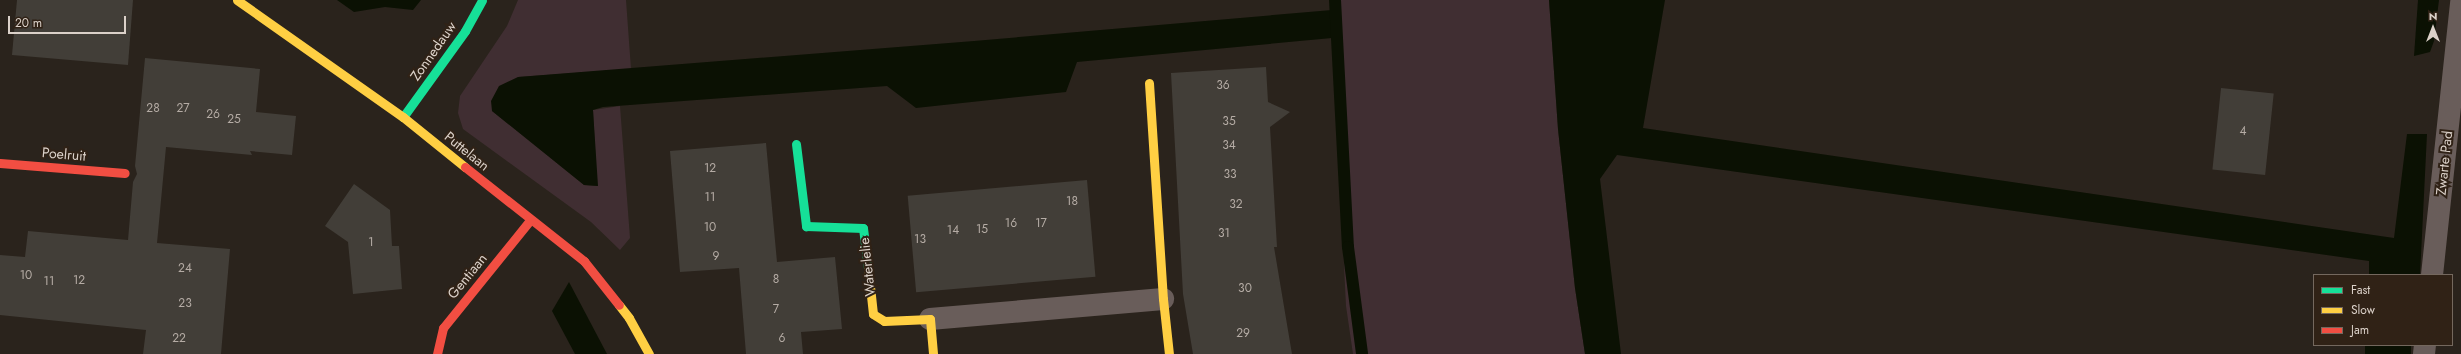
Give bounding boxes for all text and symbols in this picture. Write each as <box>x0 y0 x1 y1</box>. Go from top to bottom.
scale bar <box>10 8 128 34</box>
north arrow <box>2413 8 2453 48</box>
text: N <box>2429 8 2437 24</box>
text: 20 m <box>15 14 42 32</box>
street label: Zonnedauw <box>407 18 459 84</box>
house number: 36 <box>1216 79 1230 93</box>
house number: 28 <box>146 102 160 116</box>
house number: 27 <box>176 102 190 116</box>
house number: 26 <box>206 108 220 122</box>
house number: 25 <box>227 113 241 127</box>
house number: 35 <box>1222 115 1236 129</box>
house number: 4 <box>2240 125 2246 139</box>
street label: Puttelaan <box>441 128 493 174</box>
street label: Zwarte Pad <box>2432 130 2456 196</box>
house number: 34 <box>1222 139 1236 153</box>
street label: Poelruit <box>41 144 87 164</box>
house number: 12 <box>704 162 716 176</box>
house number: 33 <box>1223 168 1237 182</box>
house number: 11 <box>705 191 715 205</box>
house number: 18 <box>1066 195 1078 209</box>
house number: 32 <box>1229 198 1243 212</box>
house number: 16 <box>1005 217 1017 231</box>
house number: 17 <box>1035 217 1047 231</box>
house number: 10 <box>704 221 716 235</box>
house number: 15 <box>976 223 988 237</box>
house number: 14 <box>947 224 959 238</box>
house number: 31 <box>1218 227 1230 241</box>
house number: 13 <box>914 233 926 247</box>
house number: 1 <box>368 236 374 250</box>
street label: Waterlelie <box>856 237 878 297</box>
street label: Gentiaan <box>444 250 490 302</box>
house number: 9 <box>713 250 719 264</box>
house number: 24 <box>178 262 192 276</box>
house number: 10 <box>20 269 32 283</box>
house number: 8 <box>773 273 779 287</box>
house number: 12 <box>73 274 85 288</box>
legend <box>2313 274 2453 346</box>
house number: 11 <box>44 275 54 289</box>
text: Fast <box>2351 281 2370 299</box>
house number: 30 <box>1238 282 1252 296</box>
house number: 23 <box>178 297 192 311</box>
text: Slow <box>2351 301 2375 319</box>
house number: 7 <box>773 303 779 317</box>
text: Jam <box>2351 321 2369 339</box>
house number: 29 <box>1236 327 1250 341</box>
house number: 22 <box>172 332 186 346</box>
house number: 6 <box>779 332 785 346</box>

